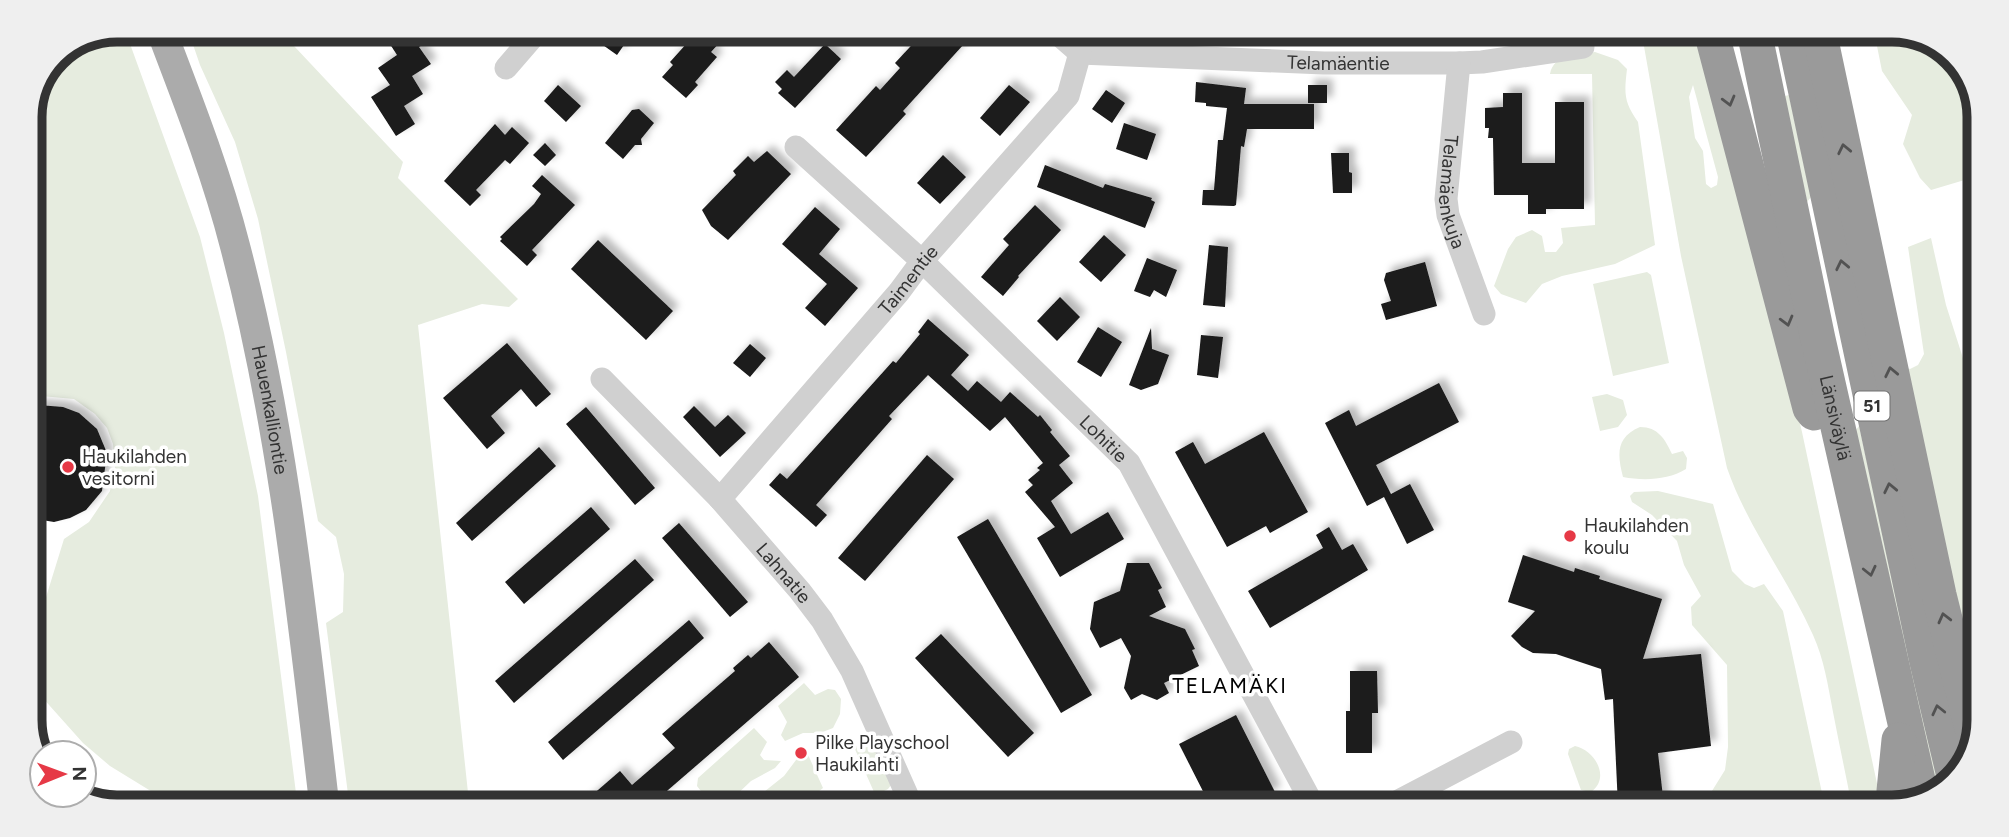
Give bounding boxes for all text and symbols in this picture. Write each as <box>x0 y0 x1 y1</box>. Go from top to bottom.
street label: Telamäentie <box>1287 50 1390 75</box>
one-way arrow <box>1721 95 1735 107</box>
street label: Telamäenkuja <box>1434 134 1470 252</box>
one-way arrow <box>1837 143 1852 155</box>
street label: Taimentie <box>874 240 943 319</box>
one-way arrow <box>1835 259 1850 271</box>
one-way arrow <box>1779 315 1793 327</box>
street label: Hauenkalliontie <box>247 343 293 476</box>
one-way arrow <box>1884 366 1899 378</box>
street label: Länsiväylä <box>1815 373 1856 462</box>
road number: 51 <box>1854 392 1890 420</box>
street label: Lohitie <box>1075 410 1132 467</box>
place label: Haukilahden vesitorni <box>82 445 187 490</box>
marker: Haukilahden vesitorni <box>60 459 76 475</box>
one-way arrow <box>1883 482 1898 494</box>
place label: Haukilahden koulu <box>1584 514 1689 559</box>
marker: Haukilahden koulu <box>1562 528 1578 544</box>
street label: Lahnatie <box>751 538 816 608</box>
one-way arrow <box>1862 565 1877 577</box>
one-way arrow <box>1938 612 1952 624</box>
district label: TELAMÄKI <box>1172 673 1288 698</box>
one-way arrow <box>1932 704 1946 716</box>
place label: Pilke Playschool Haukilahti <box>815 731 949 776</box>
north arrow <box>28 739 98 809</box>
marker: Pilke Playschool Haukilahti <box>793 745 809 761</box>
text: N <box>68 766 91 781</box>

